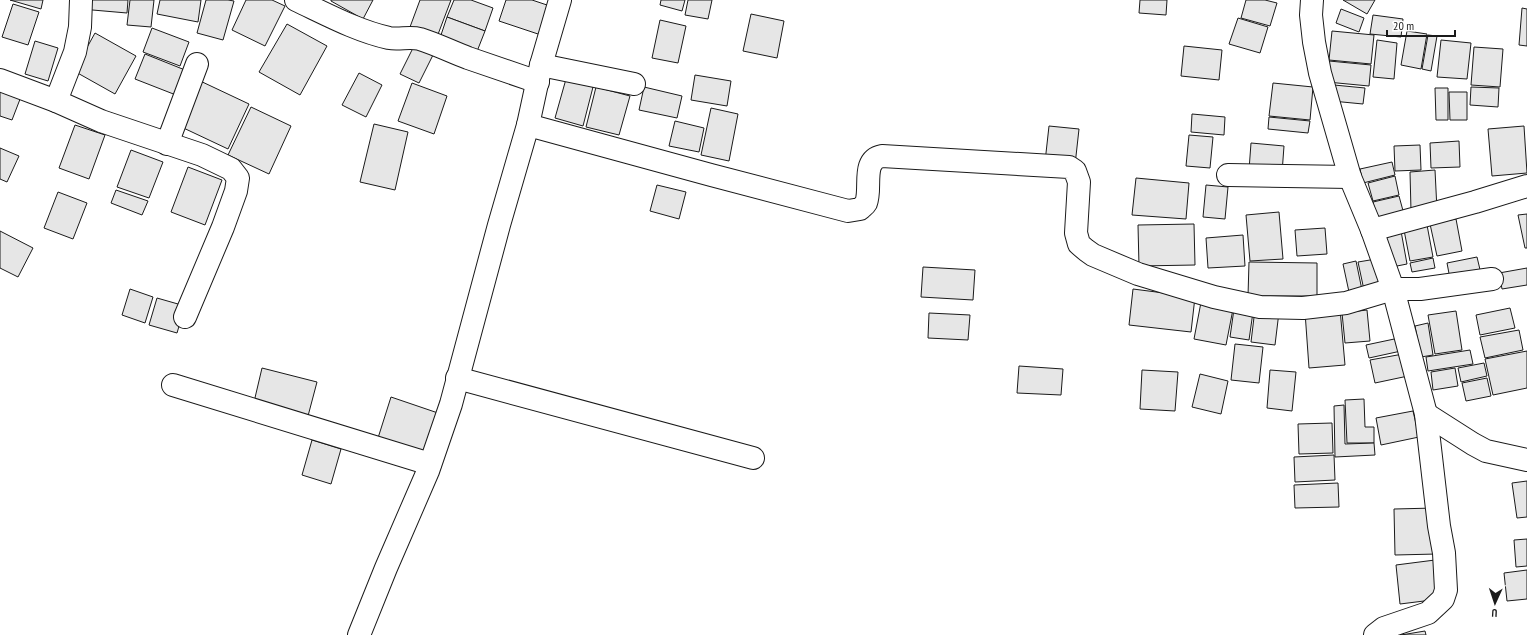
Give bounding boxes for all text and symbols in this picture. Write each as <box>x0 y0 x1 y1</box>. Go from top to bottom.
scale bar <box>1387 12 1455 38</box>
text: 20 m <box>1393 18 1414 33</box>
north arrow <box>1475 583 1515 623</box>
text: U <box>1491 606 1498 620</box>

